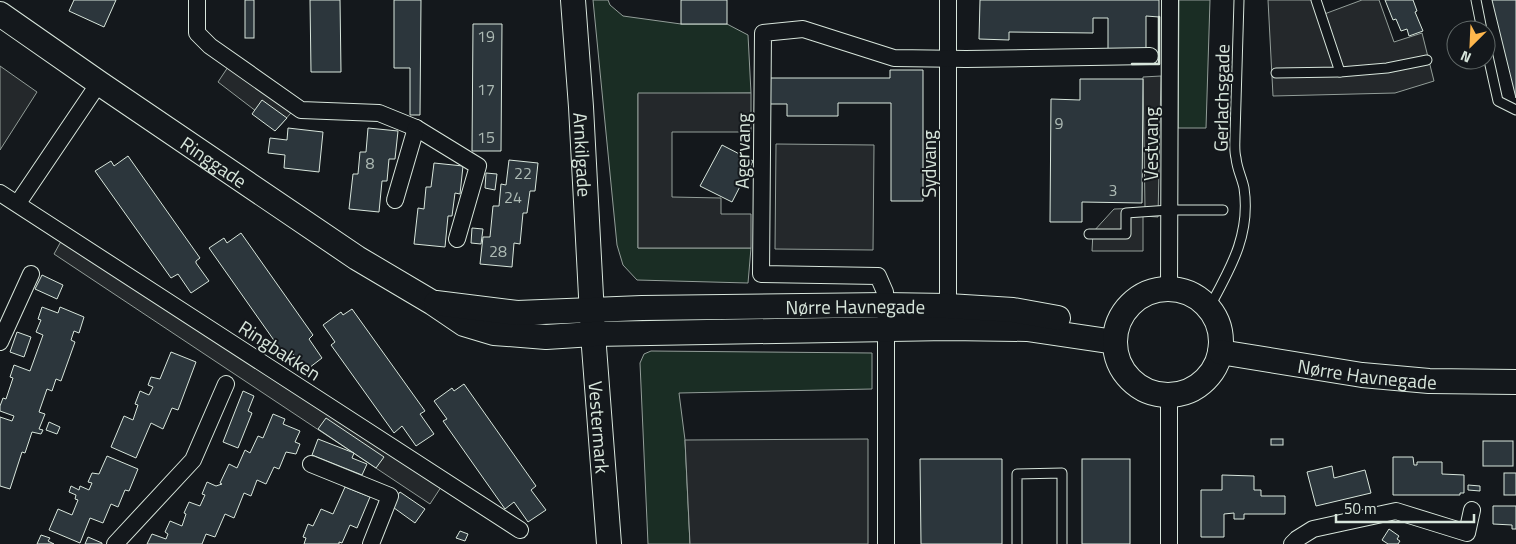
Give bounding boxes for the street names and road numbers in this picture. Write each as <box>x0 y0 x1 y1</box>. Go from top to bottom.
street label: Gerlachsgade <box>1206 44 1236 152</box>
street label: Vestvang <box>1136 107 1165 181</box>
street label: Arnkilgade <box>567 112 600 198</box>
street label: Agervang <box>727 113 757 189</box>
street label: Ringgade <box>175 128 253 194</box>
street label: Sydvang <box>914 130 943 198</box>
street label: Nørre Havnegade <box>785 290 925 321</box>
street label: Ringbakken <box>233 312 327 388</box>
street label: Nørre Havnegade <box>1296 350 1437 396</box>
street label: Vestermark <box>582 380 618 475</box>

